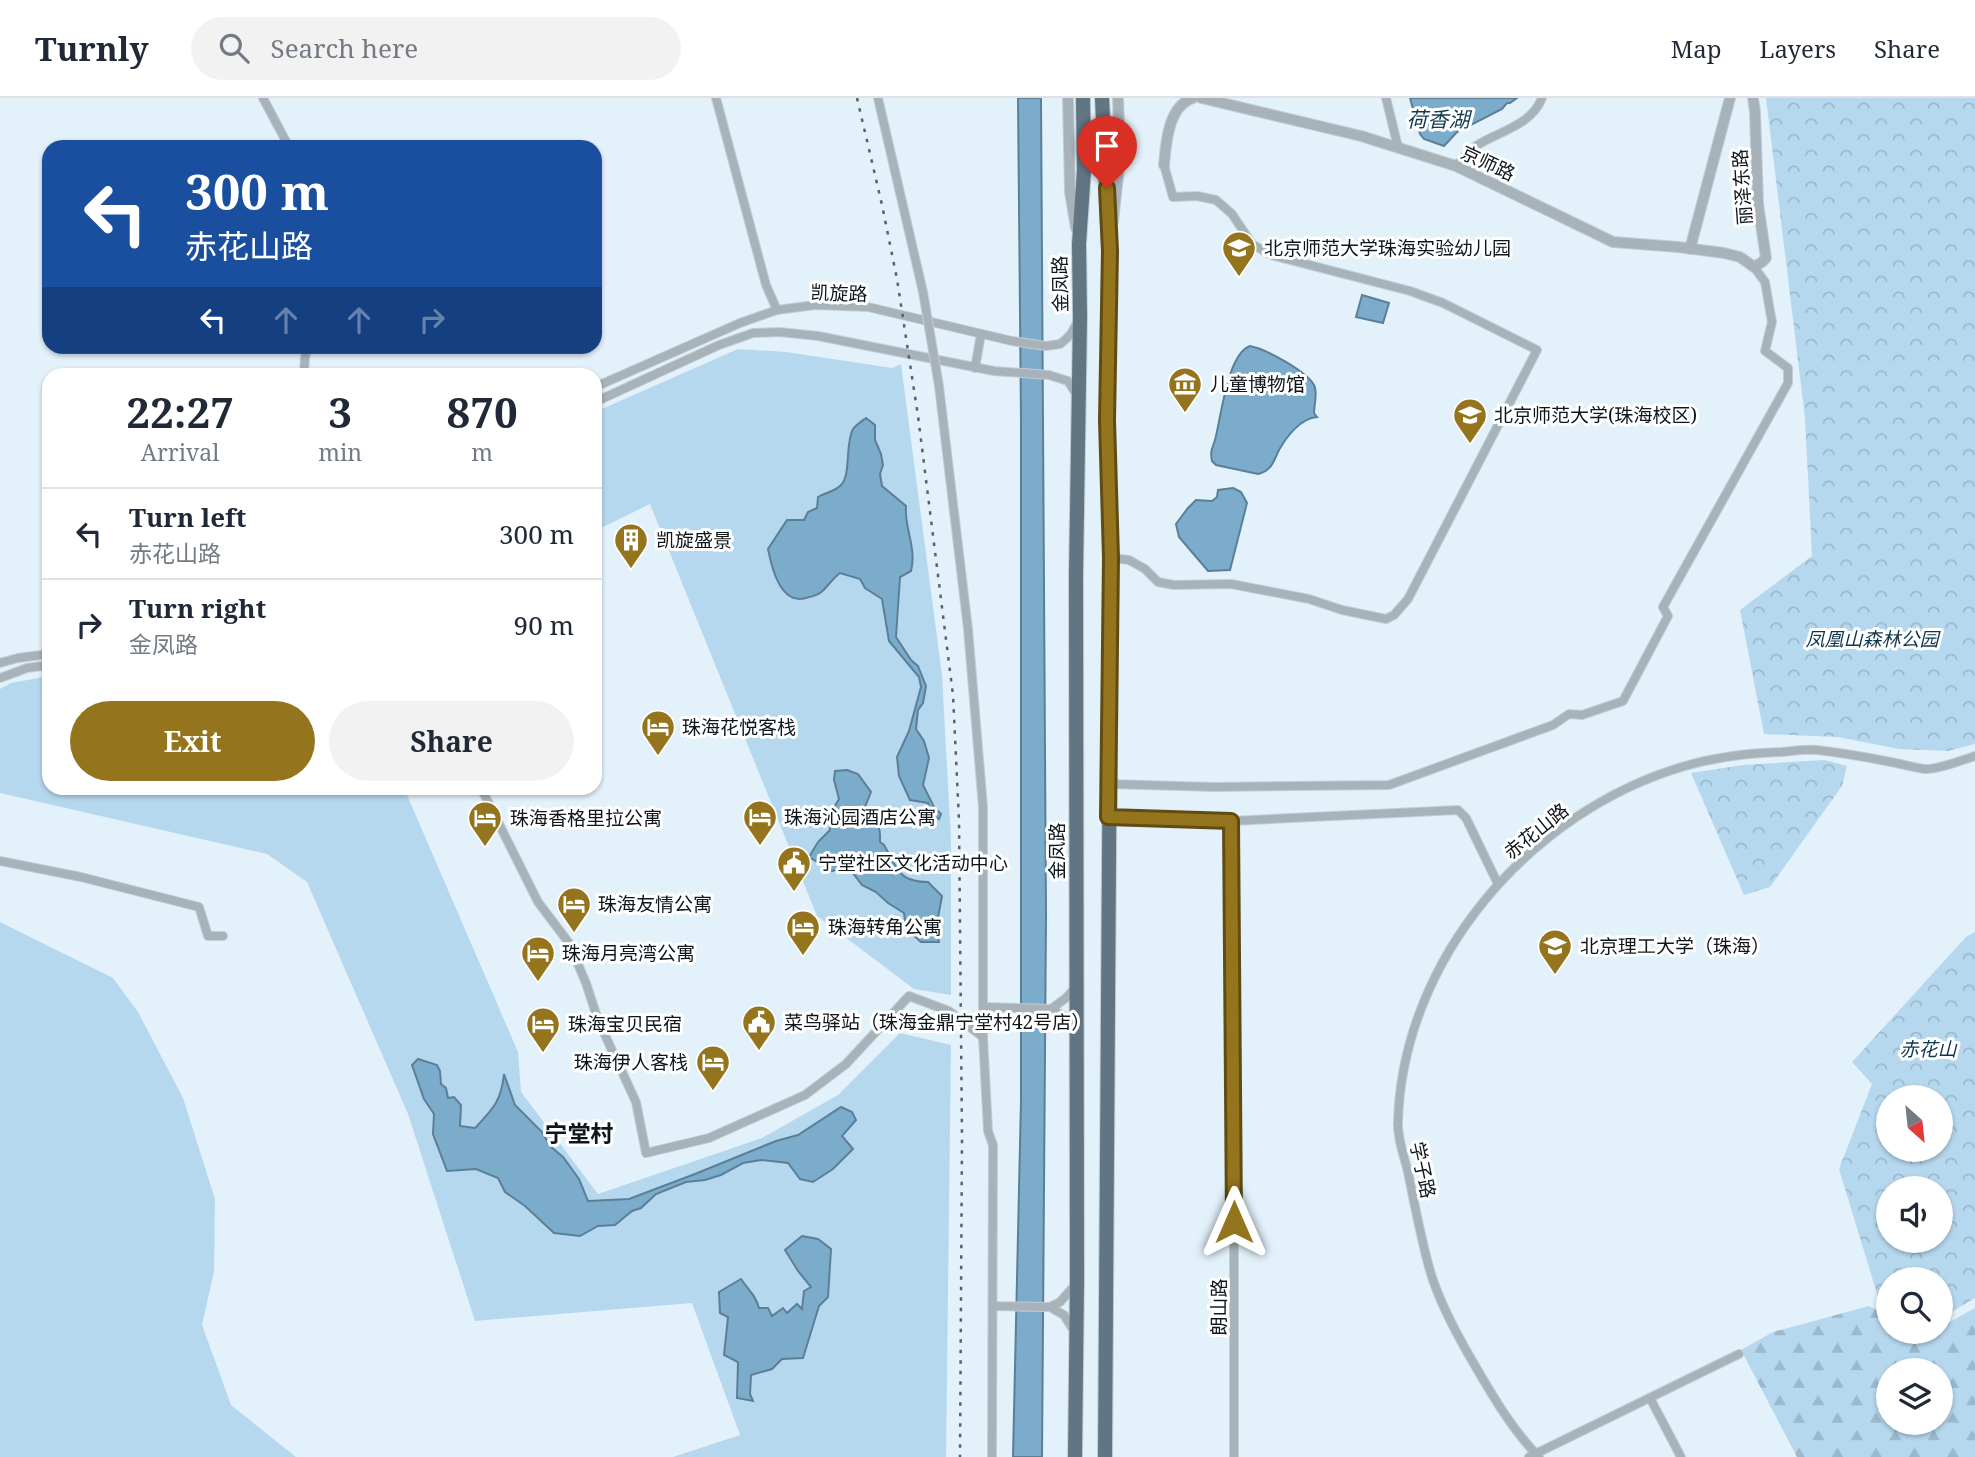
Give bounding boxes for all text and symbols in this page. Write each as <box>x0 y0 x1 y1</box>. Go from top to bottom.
search box <box>191 17 681 80</box>
text: Turnly <box>35 26 149 71</box>
icon: search <box>215 29 253 67</box>
text: Search here <box>271 30 418 66</box>
text: Map <box>1671 32 1722 65</box>
text: Layers <box>1760 32 1836 65</box>
text: Share <box>1874 32 1940 65</box>
water label: 荷香湖 <box>1407 105 1472 133</box>
pin <box>1077 116 1137 188</box>
icon: arrive <box>1088 127 1126 165</box>
street label: 京师路 <box>1457 139 1519 187</box>
street label: 丽泽东路 <box>1726 148 1758 226</box>
text: 300 m <box>185 158 329 224</box>
icon: left <box>70 168 161 259</box>
text: 赤花山路 <box>185 224 313 267</box>
school or university icon: 北京师范大学珠海实验幼儿园 <box>1220 229 1258 278</box>
place label: 北京师范大学珠海实验幼儿园 <box>1264 235 1511 261</box>
street label: 金凤路 <box>1047 255 1073 313</box>
street label: 凯旋路 <box>810 279 868 307</box>
icon: left <box>194 301 232 339</box>
icon: ahead <box>267 301 305 339</box>
icon: ahead <box>340 301 378 339</box>
icon: right <box>413 301 451 339</box>
museum icon: 儿童博物馆 <box>1166 365 1204 414</box>
place label: 儿童博物馆 <box>1210 371 1305 397</box>
text: 22:27 <box>126 383 234 440</box>
text: 3 <box>328 383 352 440</box>
text: 870 <box>446 383 518 440</box>
school or university icon: 北京师范大学(珠海校区) <box>1451 396 1489 445</box>
place label: 北京师范大学(珠海校区) <box>1494 402 1697 428</box>
text: Arrival <box>141 436 219 468</box>
text: min <box>318 436 362 468</box>
text: m <box>471 436 493 468</box>
text: Turn left <box>129 499 246 535</box>
icon: left <box>70 515 108 553</box>
text: 300 m <box>499 516 574 552</box>
building icon: 凯旋盛景 <box>612 521 650 570</box>
place label: 凯旋盛景 <box>656 527 732 553</box>
text: 赤花山路 <box>129 537 221 569</box>
text: Turn right <box>129 590 266 626</box>
icon: right <box>70 606 108 644</box>
text: 90 m <box>514 607 574 643</box>
park label: 凤凰山森林公园 <box>1805 626 1941 652</box>
text: 金凤路 <box>129 628 198 660</box>
button: Exit <box>70 701 315 781</box>
button: Share <box>329 701 574 781</box>
hotel icon: 珠海花悦客栈 <box>639 708 677 757</box>
place label: 珠海花悦客栈 <box>682 714 796 740</box>
street label: 赤花山路 <box>1498 797 1574 865</box>
hotel icon: 珠海沁园酒店公寓 <box>741 798 779 847</box>
hotel icon: 珠海香格里拉公寓 <box>466 799 504 848</box>
place label: 珠海沁园酒店公寓 <box>784 804 936 830</box>
place label: 珠海香格里拉公寓 <box>510 805 662 831</box>
street label: 金凤路 <box>1044 822 1070 880</box>
public building icon: 宁堂社区文化活动中心 <box>775 844 813 893</box>
place label: 宁堂社区文化活动中心 <box>818 850 1008 876</box>
hotel icon: 珠海友情公寓 <box>555 885 593 934</box>
place label: 珠海友情公寓 <box>598 891 712 917</box>
hotel icon: 珠海转角公寓 <box>784 908 822 957</box>
place label: 珠海转角公寓 <box>828 914 942 940</box>
school or university icon: 北京理工大学（珠海） <box>1536 927 1574 976</box>
place label: 北京理工大学（珠海） <box>1580 933 1770 959</box>
hotel icon: 珠海月亮湾公寓 <box>519 934 557 983</box>
place label: 珠海月亮湾公寓 <box>562 940 695 966</box>
public building icon: 菜鸟驿站（珠海金鼎宁堂村42号店） <box>740 1003 778 1052</box>
hotel icon: 珠海宝贝民宿 <box>524 1005 562 1054</box>
place label: 菜鸟驿站（珠海金鼎宁堂村42号店） <box>784 1009 1090 1035</box>
place label: 珠海宝贝民宿 <box>568 1011 682 1037</box>
park label: 赤花山 <box>1899 1036 1957 1062</box>
hotel icon: 珠海伊人客栈 <box>694 1043 732 1092</box>
place label: 珠海伊人客栈 <box>574 1049 688 1075</box>
north arrow <box>1876 1085 1953 1162</box>
map controls <box>1876 1085 1953 1435</box>
district label: 宁堂村 <box>545 1117 614 1149</box>
street label: 学子路 <box>1404 1139 1442 1201</box>
button: sound <box>1876 1176 1953 1253</box>
position arrow <box>1197 1185 1271 1259</box>
button: search <box>1876 1267 1953 1344</box>
street label: 朗山路 <box>1206 1278 1232 1336</box>
button: layers <box>1876 1358 1953 1435</box>

